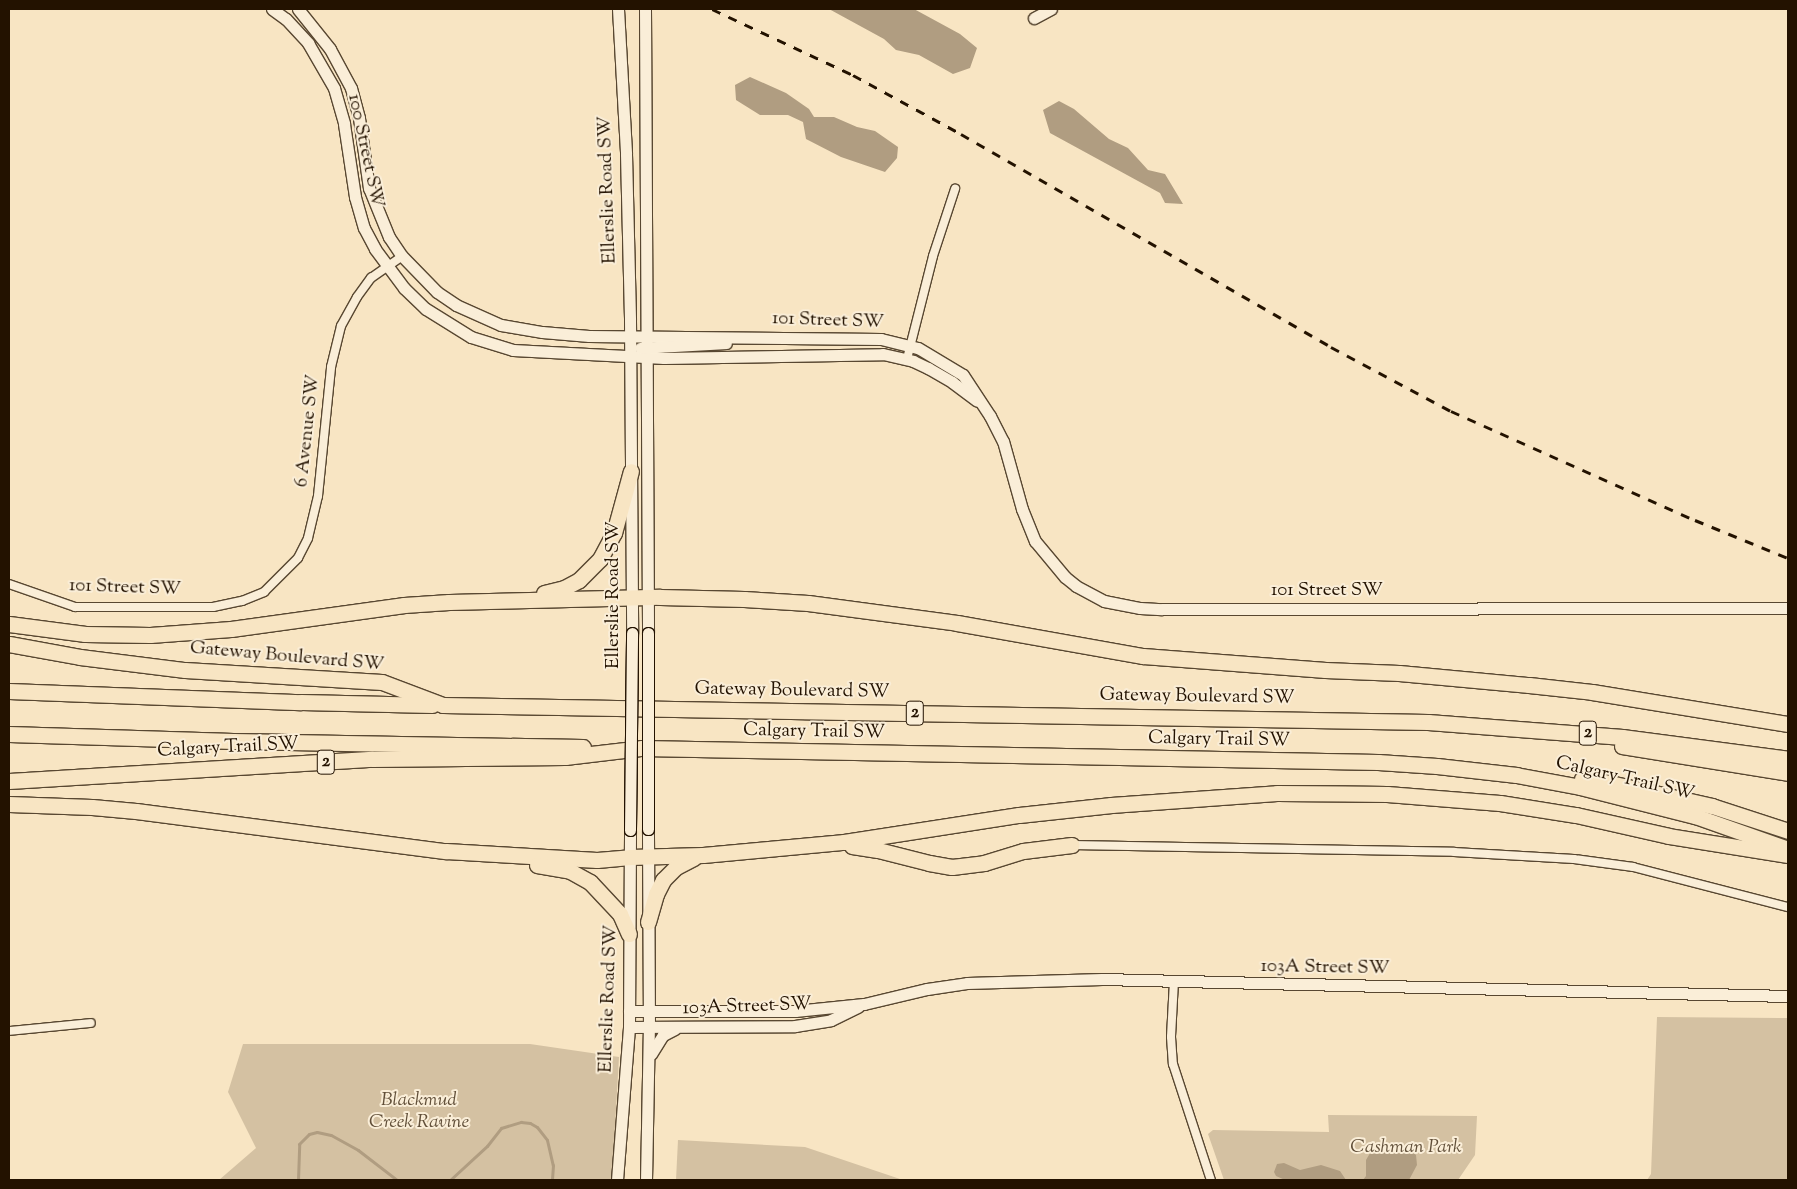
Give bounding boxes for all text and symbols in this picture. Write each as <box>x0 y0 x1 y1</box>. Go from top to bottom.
street label: 100 Street SW <box>342 92 388 210</box>
street label: Ellerslie Road SW <box>594 116 622 264</box>
street label: 101 Street SW <box>772 308 884 334</box>
street label: 6 Avenue SW <box>291 374 325 488</box>
street label: Ellerslie Road SW <box>603 521 625 669</box>
street label: 101 Street SW <box>69 575 181 601</box>
street label: 101 Street SW <box>1271 580 1383 602</box>
street label: Gateway Boulevard SW <box>189 637 385 677</box>
street label: Gateway Boulevard SW <box>694 678 890 704</box>
street label: Gateway Boulevard SW <box>1099 684 1295 710</box>
road number: 2 <box>905 698 925 728</box>
road number: 2 <box>1578 718 1598 748</box>
street label: Calgary Trail SW <box>743 719 885 745</box>
street label: Calgary Trail SW <box>1148 727 1290 753</box>
street label: Calgary Trail SW <box>157 733 299 763</box>
road number: 2 <box>316 746 336 778</box>
street label: Calgary Trail SW <box>1553 752 1697 806</box>
street label: Ellerslie Road SW <box>595 925 623 1073</box>
street label: 103A Street SW <box>1260 955 1390 981</box>
street label: 103A Street SW <box>682 993 812 1021</box>
park label: Blackmud Creek Ravine <box>369 1090 469 1134</box>
park label: Cashman Park <box>1350 1137 1462 1159</box>

